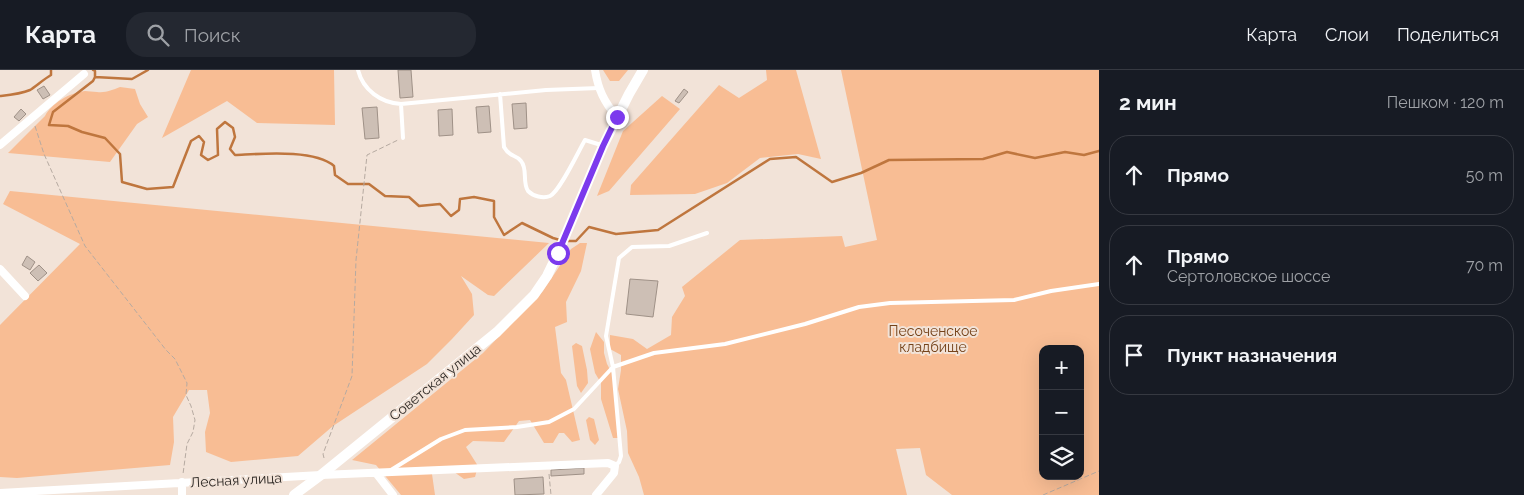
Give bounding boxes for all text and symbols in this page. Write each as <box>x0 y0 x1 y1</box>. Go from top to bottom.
search box <box>126 12 476 57</box>
text: Карта <box>25 20 96 49</box>
icon: search <box>144 21 172 49</box>
text: Поиск <box>184 24 241 46</box>
text: Карта <box>1246 24 1297 45</box>
text: Слои <box>1325 24 1369 45</box>
text: Поделиться <box>1397 24 1499 45</box>
text: 2 мин <box>1119 90 1177 115</box>
text: Пешком · 120 m <box>1387 93 1504 112</box>
route end <box>606 106 629 129</box>
icon: ahead <box>1120 161 1148 189</box>
text: Прямо <box>1167 164 1229 186</box>
text: 50 m <box>1466 166 1503 185</box>
route start <box>547 242 570 265</box>
text: Прямо <box>1167 245 1229 267</box>
icon: ahead <box>1120 251 1148 279</box>
text: 70 m <box>1466 256 1503 275</box>
text: Сертоловское шоссе <box>1167 267 1330 286</box>
park label: Песоченское кладбище <box>889 323 977 355</box>
street label: Советская улица <box>386 340 484 424</box>
icon: arrive <box>1120 341 1148 369</box>
text: Пункт назначения <box>1167 344 1337 366</box>
map controls <box>1039 345 1084 480</box>
button: + <box>1039 345 1084 390</box>
button: − <box>1039 390 1084 435</box>
button: layers <box>1039 435 1084 480</box>
street label: Лесная улица <box>190 470 282 490</box>

